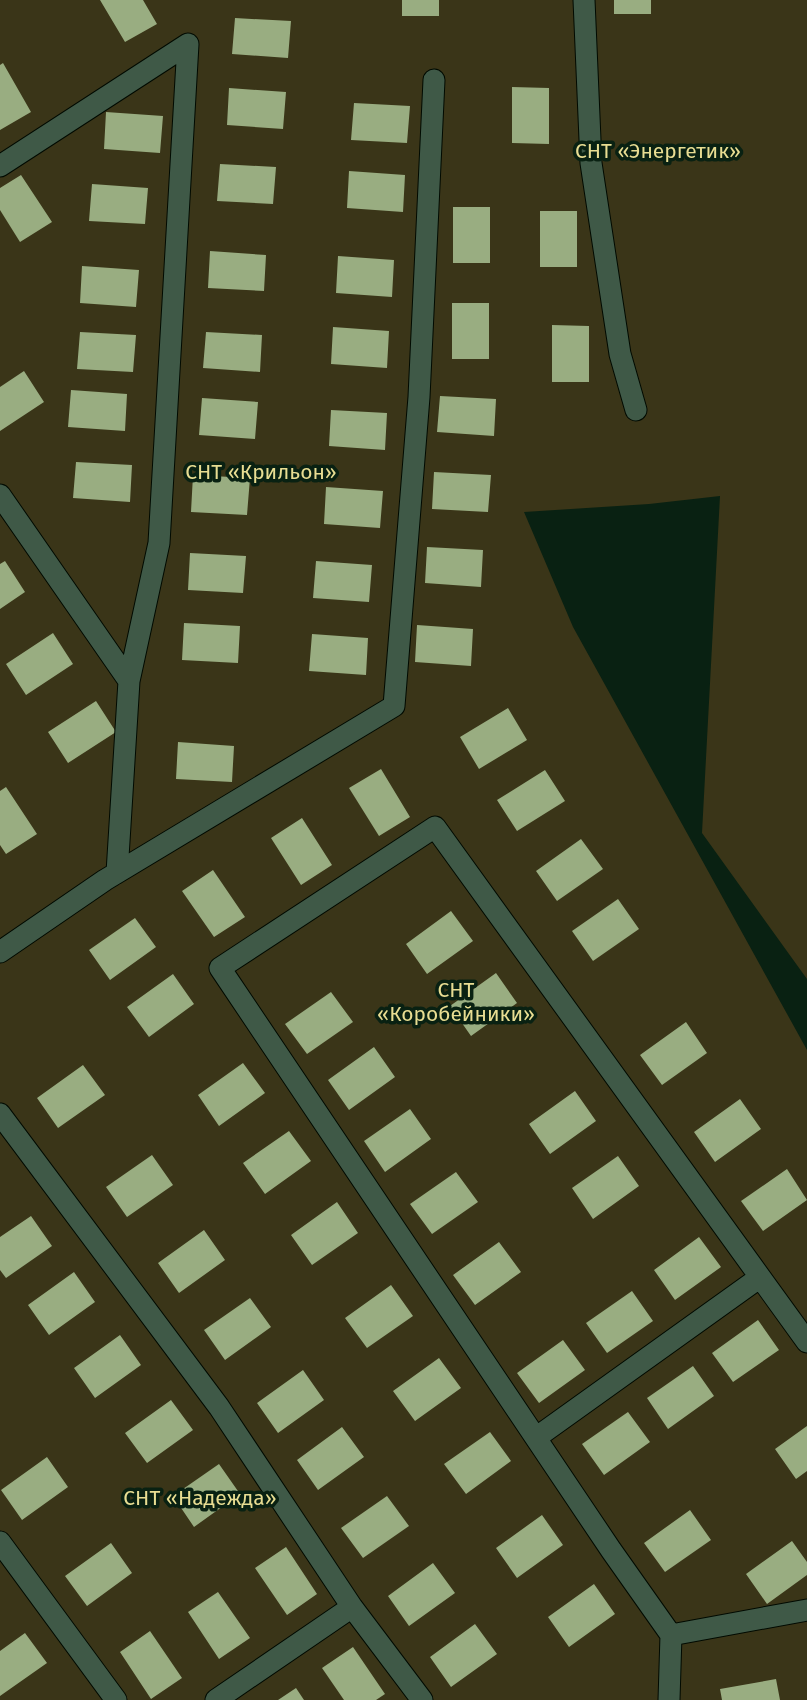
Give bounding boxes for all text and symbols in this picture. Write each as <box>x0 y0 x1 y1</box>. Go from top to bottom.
park label: СНТ «Энергетик» <box>575 138 741 164</box>
park label: СНТ «Крильон» <box>185 459 337 485</box>
park label: СНТ «Коробейники» <box>377 977 535 1027</box>
park label: СНТ «Надежда» <box>123 1485 277 1511</box>

